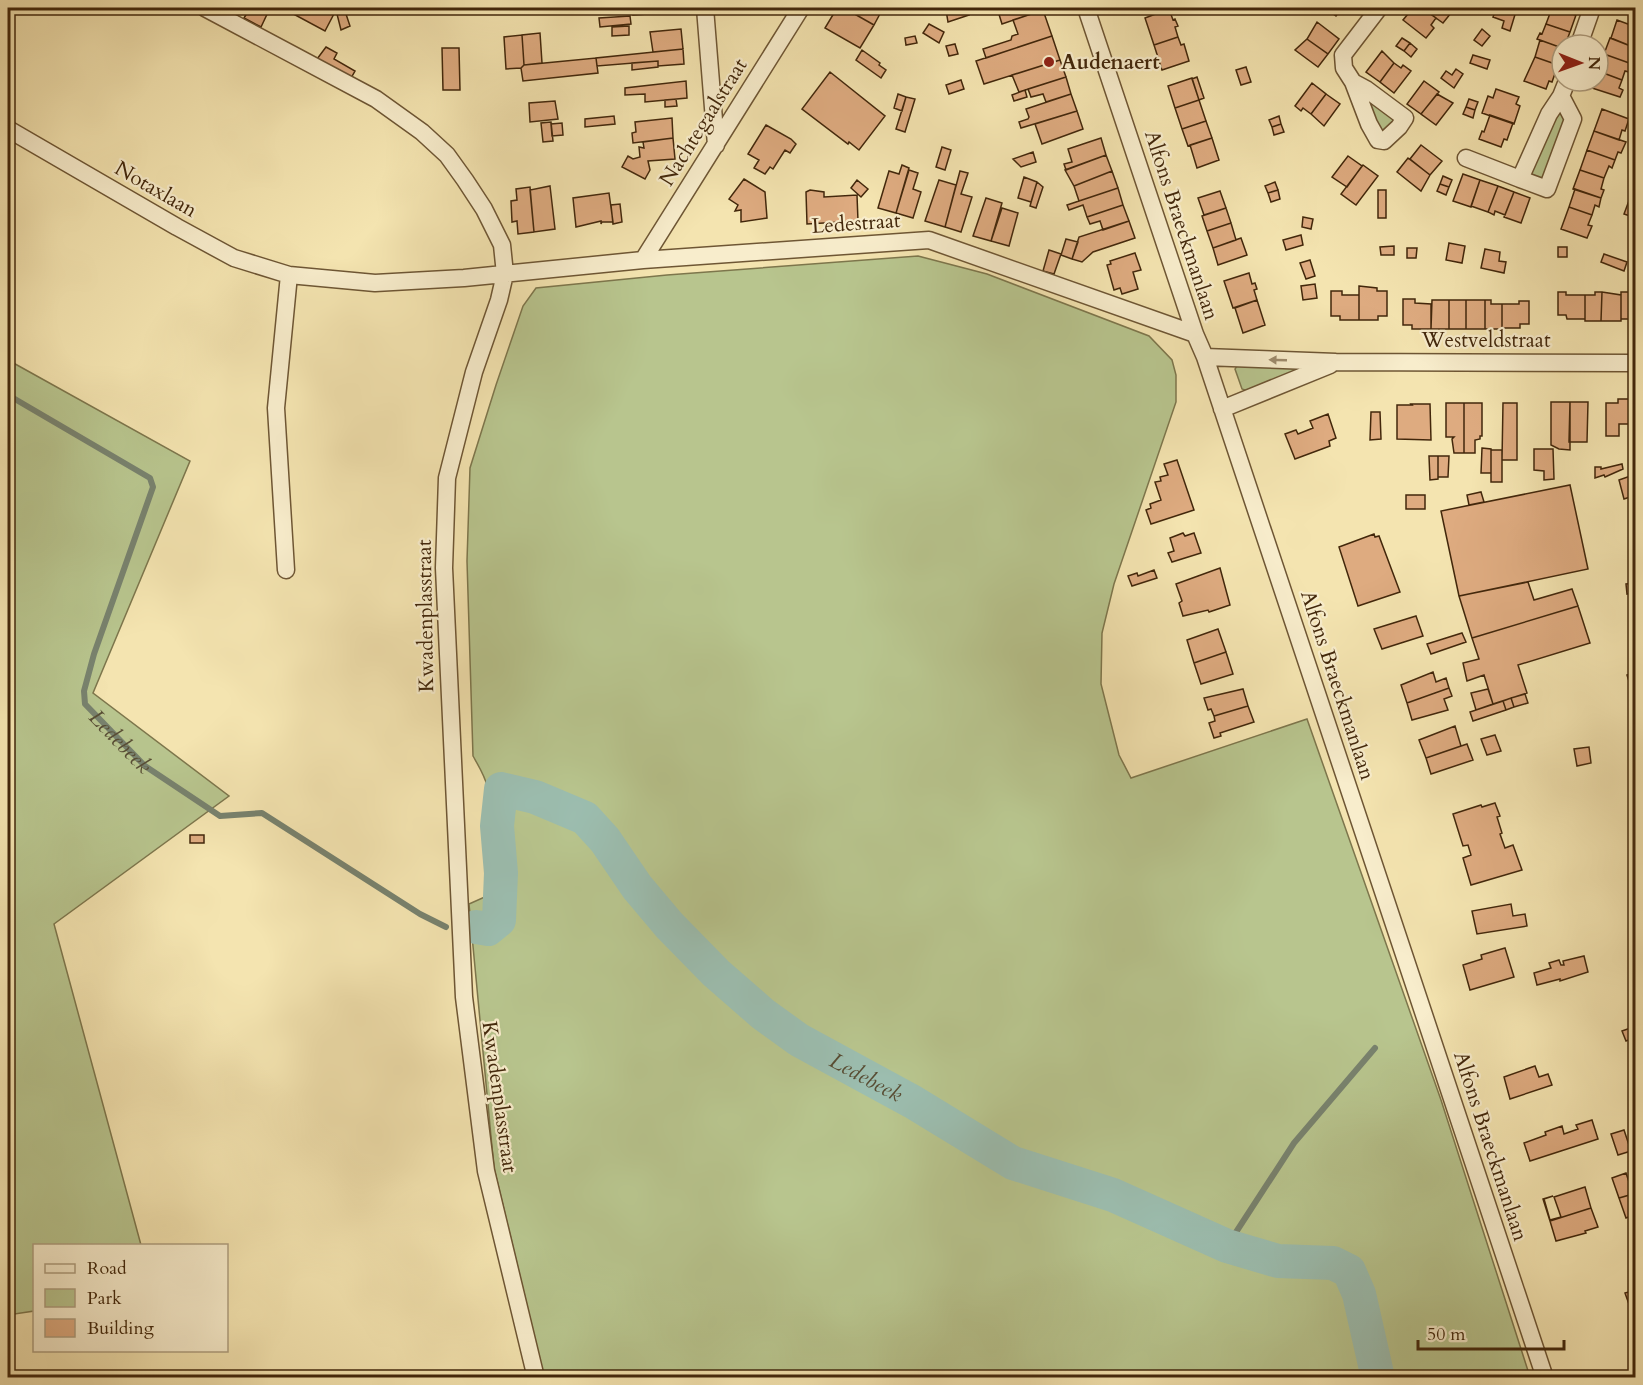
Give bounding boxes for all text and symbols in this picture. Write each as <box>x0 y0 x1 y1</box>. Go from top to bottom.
north arrow <box>1550 33 1610 93</box>
place label: Audenaert <box>1061 48 1160 77</box>
street label: Nachtegaalstraat <box>653 53 754 192</box>
marker: Audenaert <box>1042 55 1056 69</box>
text: N <box>1583 56 1605 70</box>
street label: Alfons Braeckmanlaan <box>1137 126 1226 324</box>
street label: Notaxlaan <box>109 154 202 225</box>
street label: Ledestraat <box>811 206 902 241</box>
street label: Westveldstraat <box>1420 326 1551 355</box>
one-way arrow <box>1268 355 1287 365</box>
street label: Kwadenplasstraat <box>410 539 441 693</box>
street label: Alfons Braeckmanlaan <box>1293 586 1382 784</box>
water label: Ledebeek <box>82 703 158 781</box>
street label: Kwadenplasstraat <box>475 1019 525 1175</box>
water label: Ledebeek <box>824 1046 908 1110</box>
street label: Alfons Braeckmanlaan <box>1446 1047 1535 1245</box>
legend <box>33 1244 228 1352</box>
text: Road <box>87 1256 127 1281</box>
text: Park <box>87 1286 122 1311</box>
scale bar <box>1418 1313 1564 1351</box>
text: Building <box>87 1316 155 1341</box>
text: 50 m <box>1427 1322 1466 1347</box>

